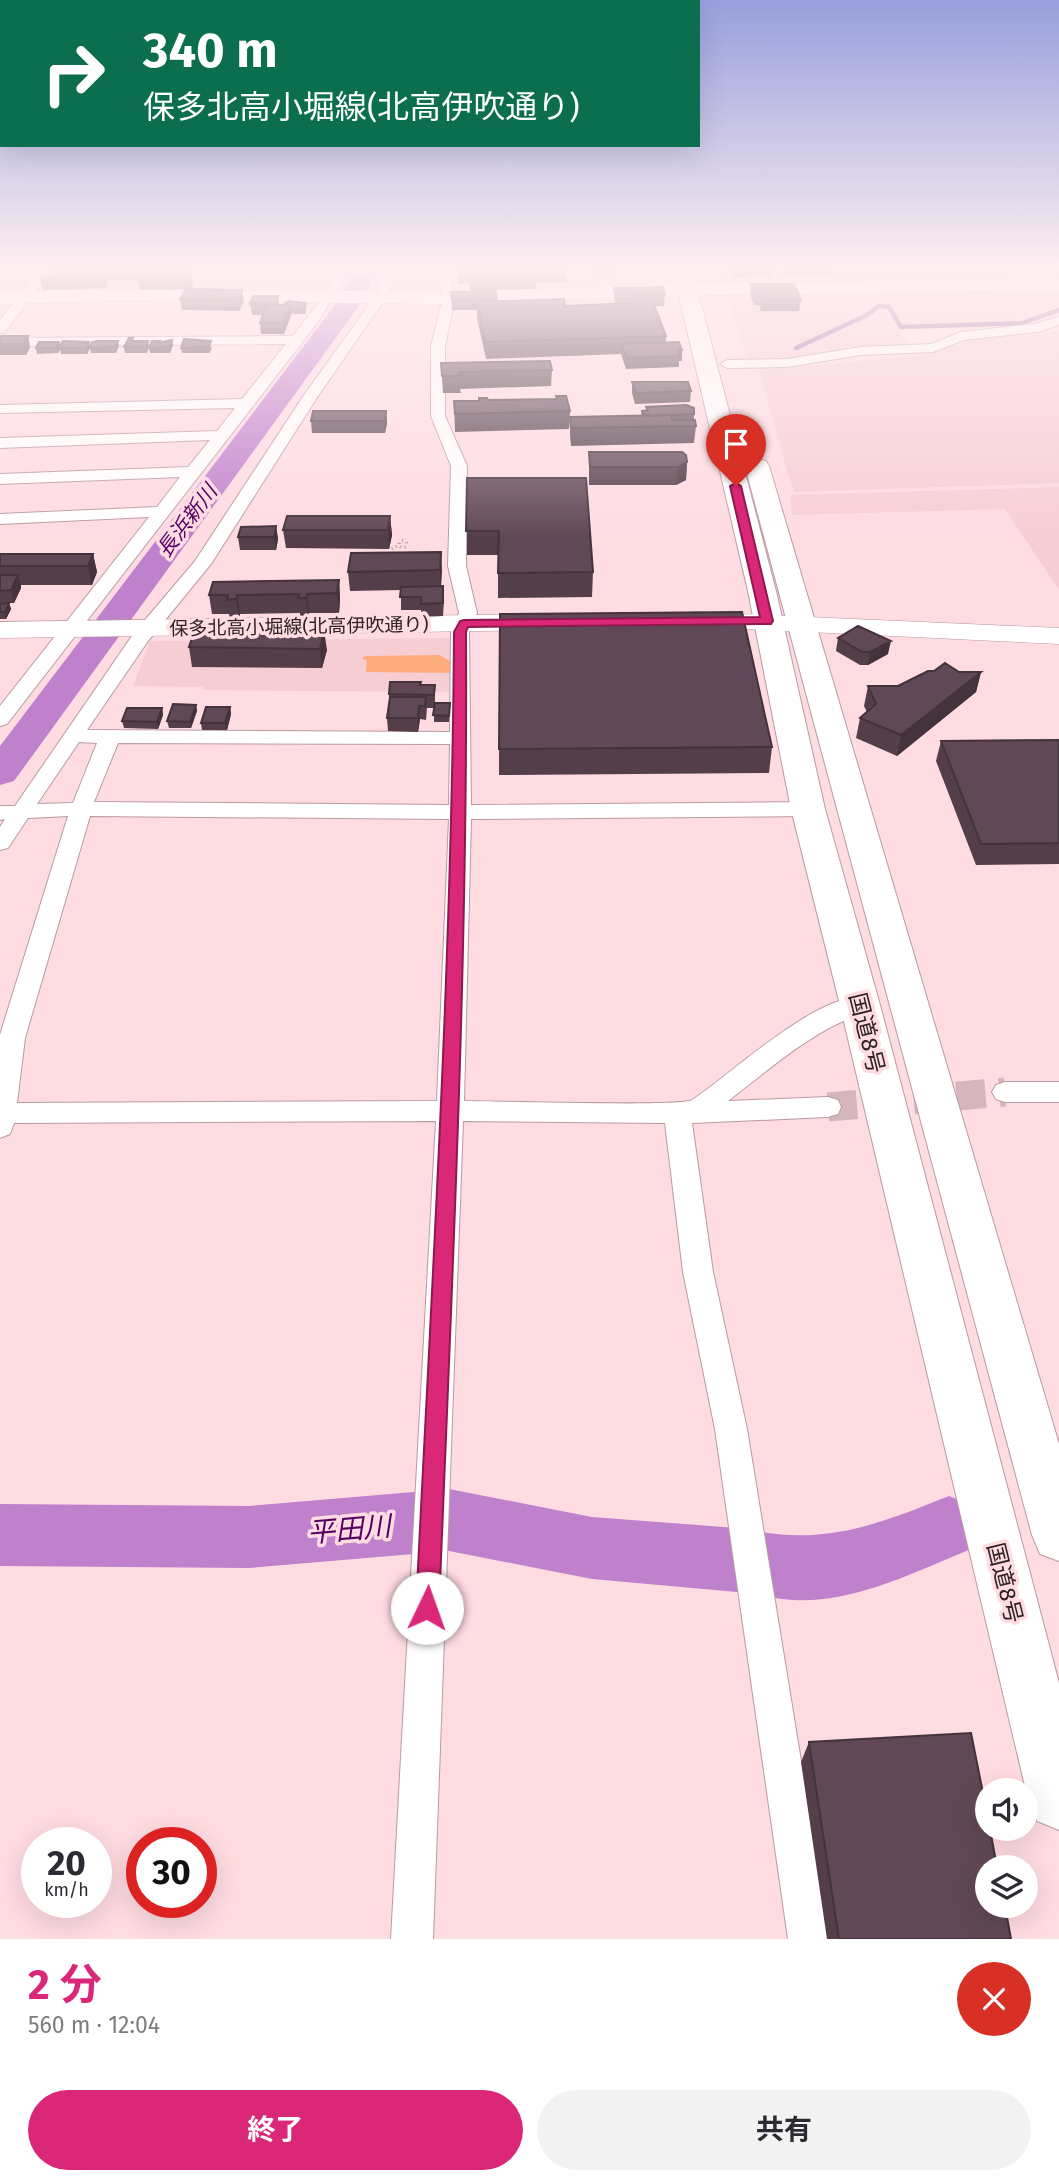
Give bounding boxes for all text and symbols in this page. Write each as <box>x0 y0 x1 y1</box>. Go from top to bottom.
text: 340 m <box>143 21 278 80</box>
icon: right <box>28 28 119 119</box>
text: 保多北高小堀線(北高伊吹通り) <box>143 88 580 126</box>
pin <box>706 414 766 486</box>
icon: arrive <box>717 425 755 463</box>
water label: 長浜新川 <box>151 478 224 562</box>
street label: 保多北高小堀線(北高伊吹通り) <box>169 613 429 640</box>
street label: 国道8号 <box>844 990 890 1076</box>
water label: 平田川 <box>306 1509 395 1550</box>
street label: 国道8号 <box>982 1540 1028 1626</box>
position arrow <box>390 1571 464 1645</box>
map controls <box>975 1778 1038 1918</box>
button: sound <box>975 1778 1038 1841</box>
speed limit sign: 30 <box>126 1827 217 1918</box>
text: 20 <box>47 1842 86 1884</box>
button: layers <box>975 1855 1038 1918</box>
text: km/h <box>44 1879 89 1901</box>
text: 2 分 <box>28 1960 102 2010</box>
button: close <box>957 1962 1031 2036</box>
text: 560 m · 12:04 <box>28 2011 160 2039</box>
button: 終了 <box>28 2090 523 2170</box>
button: 共有 <box>537 2090 1031 2170</box>

